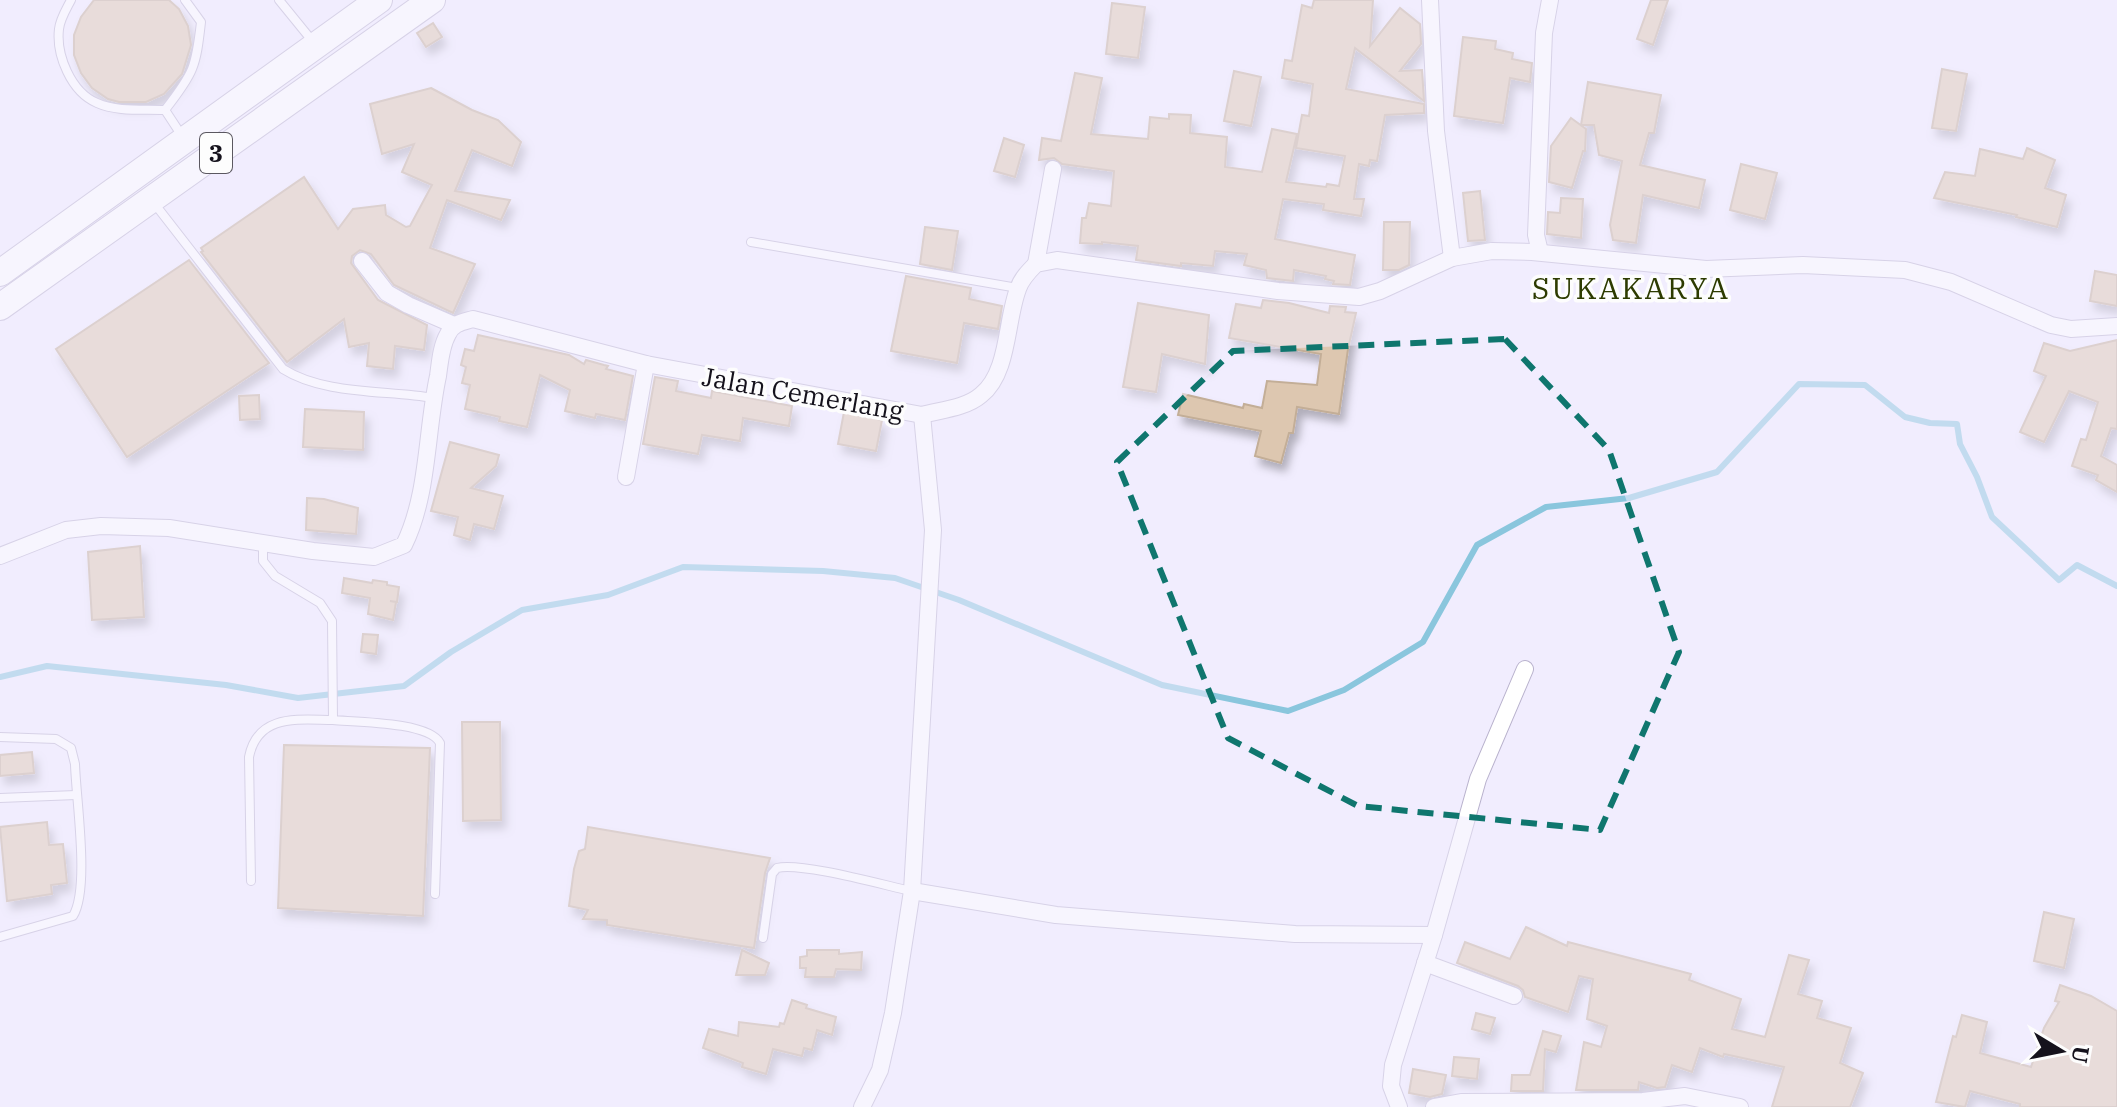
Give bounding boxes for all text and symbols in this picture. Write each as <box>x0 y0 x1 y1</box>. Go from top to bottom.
road number: 3 <box>200 133 232 173</box>
district label: SUKAKARYA <box>1532 268 1730 307</box>
street label: Jalan Cemerlang <box>700 359 906 427</box>
north arrow <box>2021 1011 2101 1091</box>
text: U <box>2065 1044 2097 1065</box>

